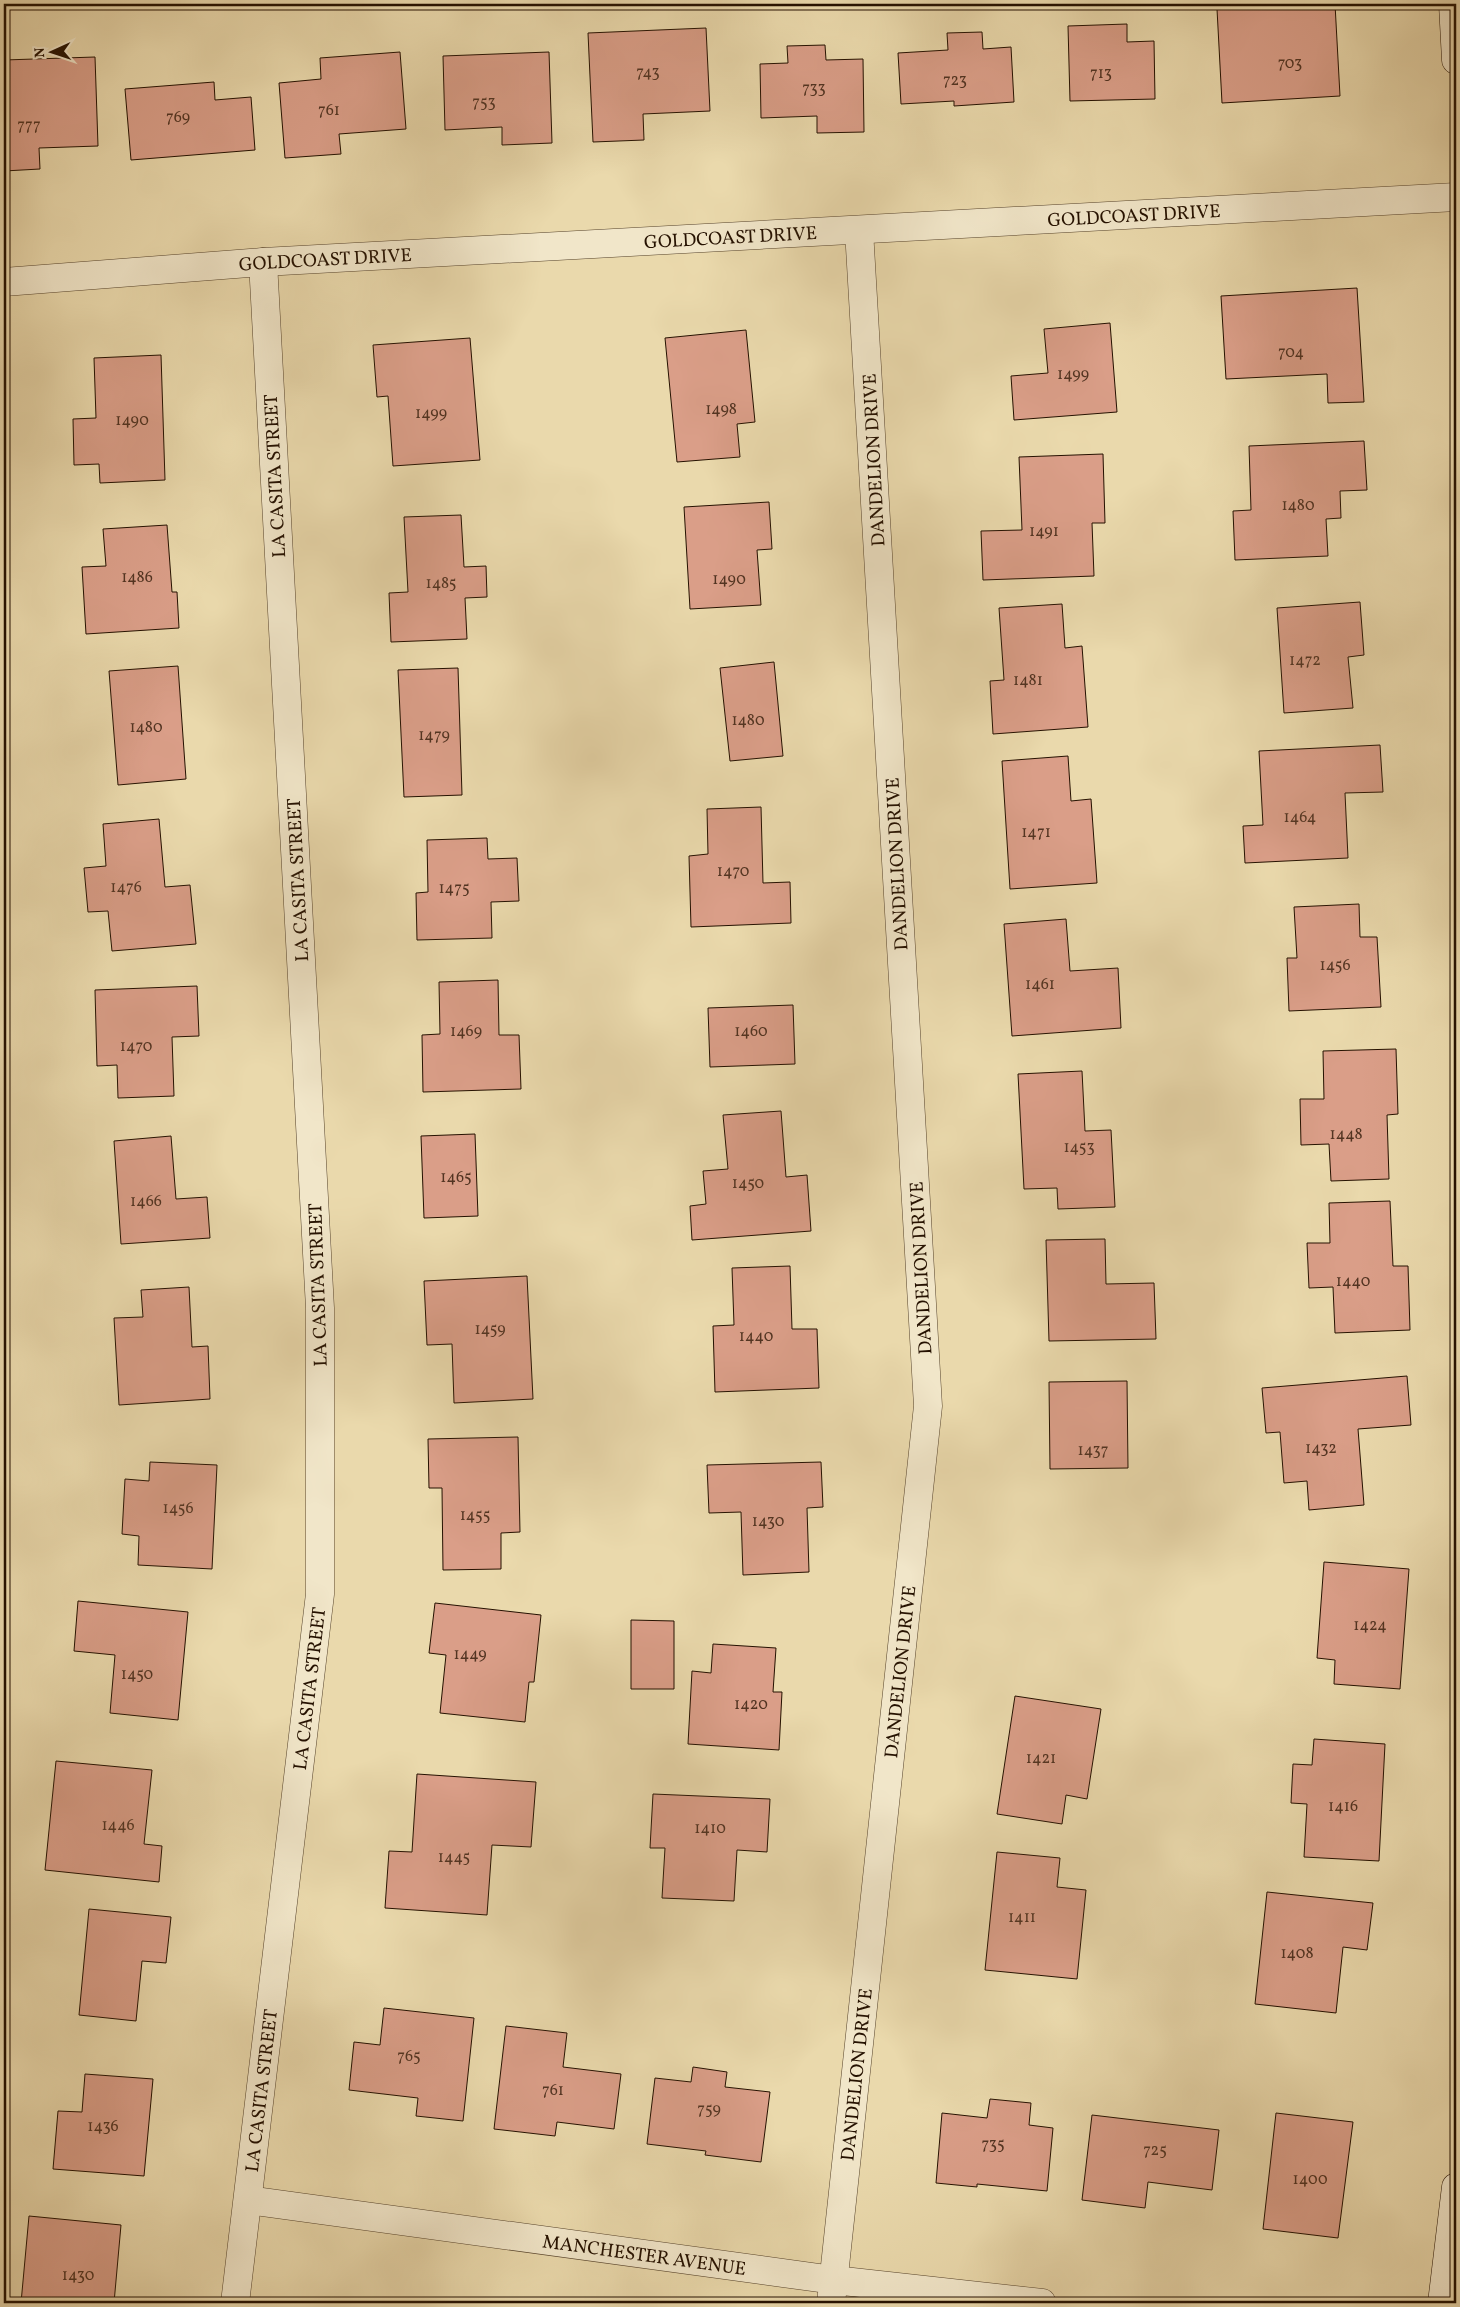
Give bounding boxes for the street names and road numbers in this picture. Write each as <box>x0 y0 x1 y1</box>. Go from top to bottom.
street label: GOLDCOAST DRIVE <box>1047 199 1221 234</box>
street label: GOLDCOAST DRIVE <box>643 221 818 256</box>
street label: GOLDCOAST DRIVE <box>238 243 413 279</box>
street label: DANDELION DRIVE <box>857 373 893 547</box>
street label: LA CASITA STREET <box>259 393 293 558</box>
street label: DANDELION DRIVE <box>880 777 916 951</box>
street label: LA CASITA STREET <box>282 797 316 962</box>
street label: DANDELION DRIVE <box>904 1181 940 1355</box>
street label: LA CASITA STREET <box>303 1203 335 1367</box>
street label: DANDELION DRIVE <box>879 1584 924 1760</box>
street label: LA CASITA STREET <box>288 1606 333 1772</box>
street label: DANDELION DRIVE <box>835 1987 880 2162</box>
street label: LA CASITA STREET <box>240 2008 285 2174</box>
street label: MANCHESTER AVENUE <box>541 2229 748 2283</box>

